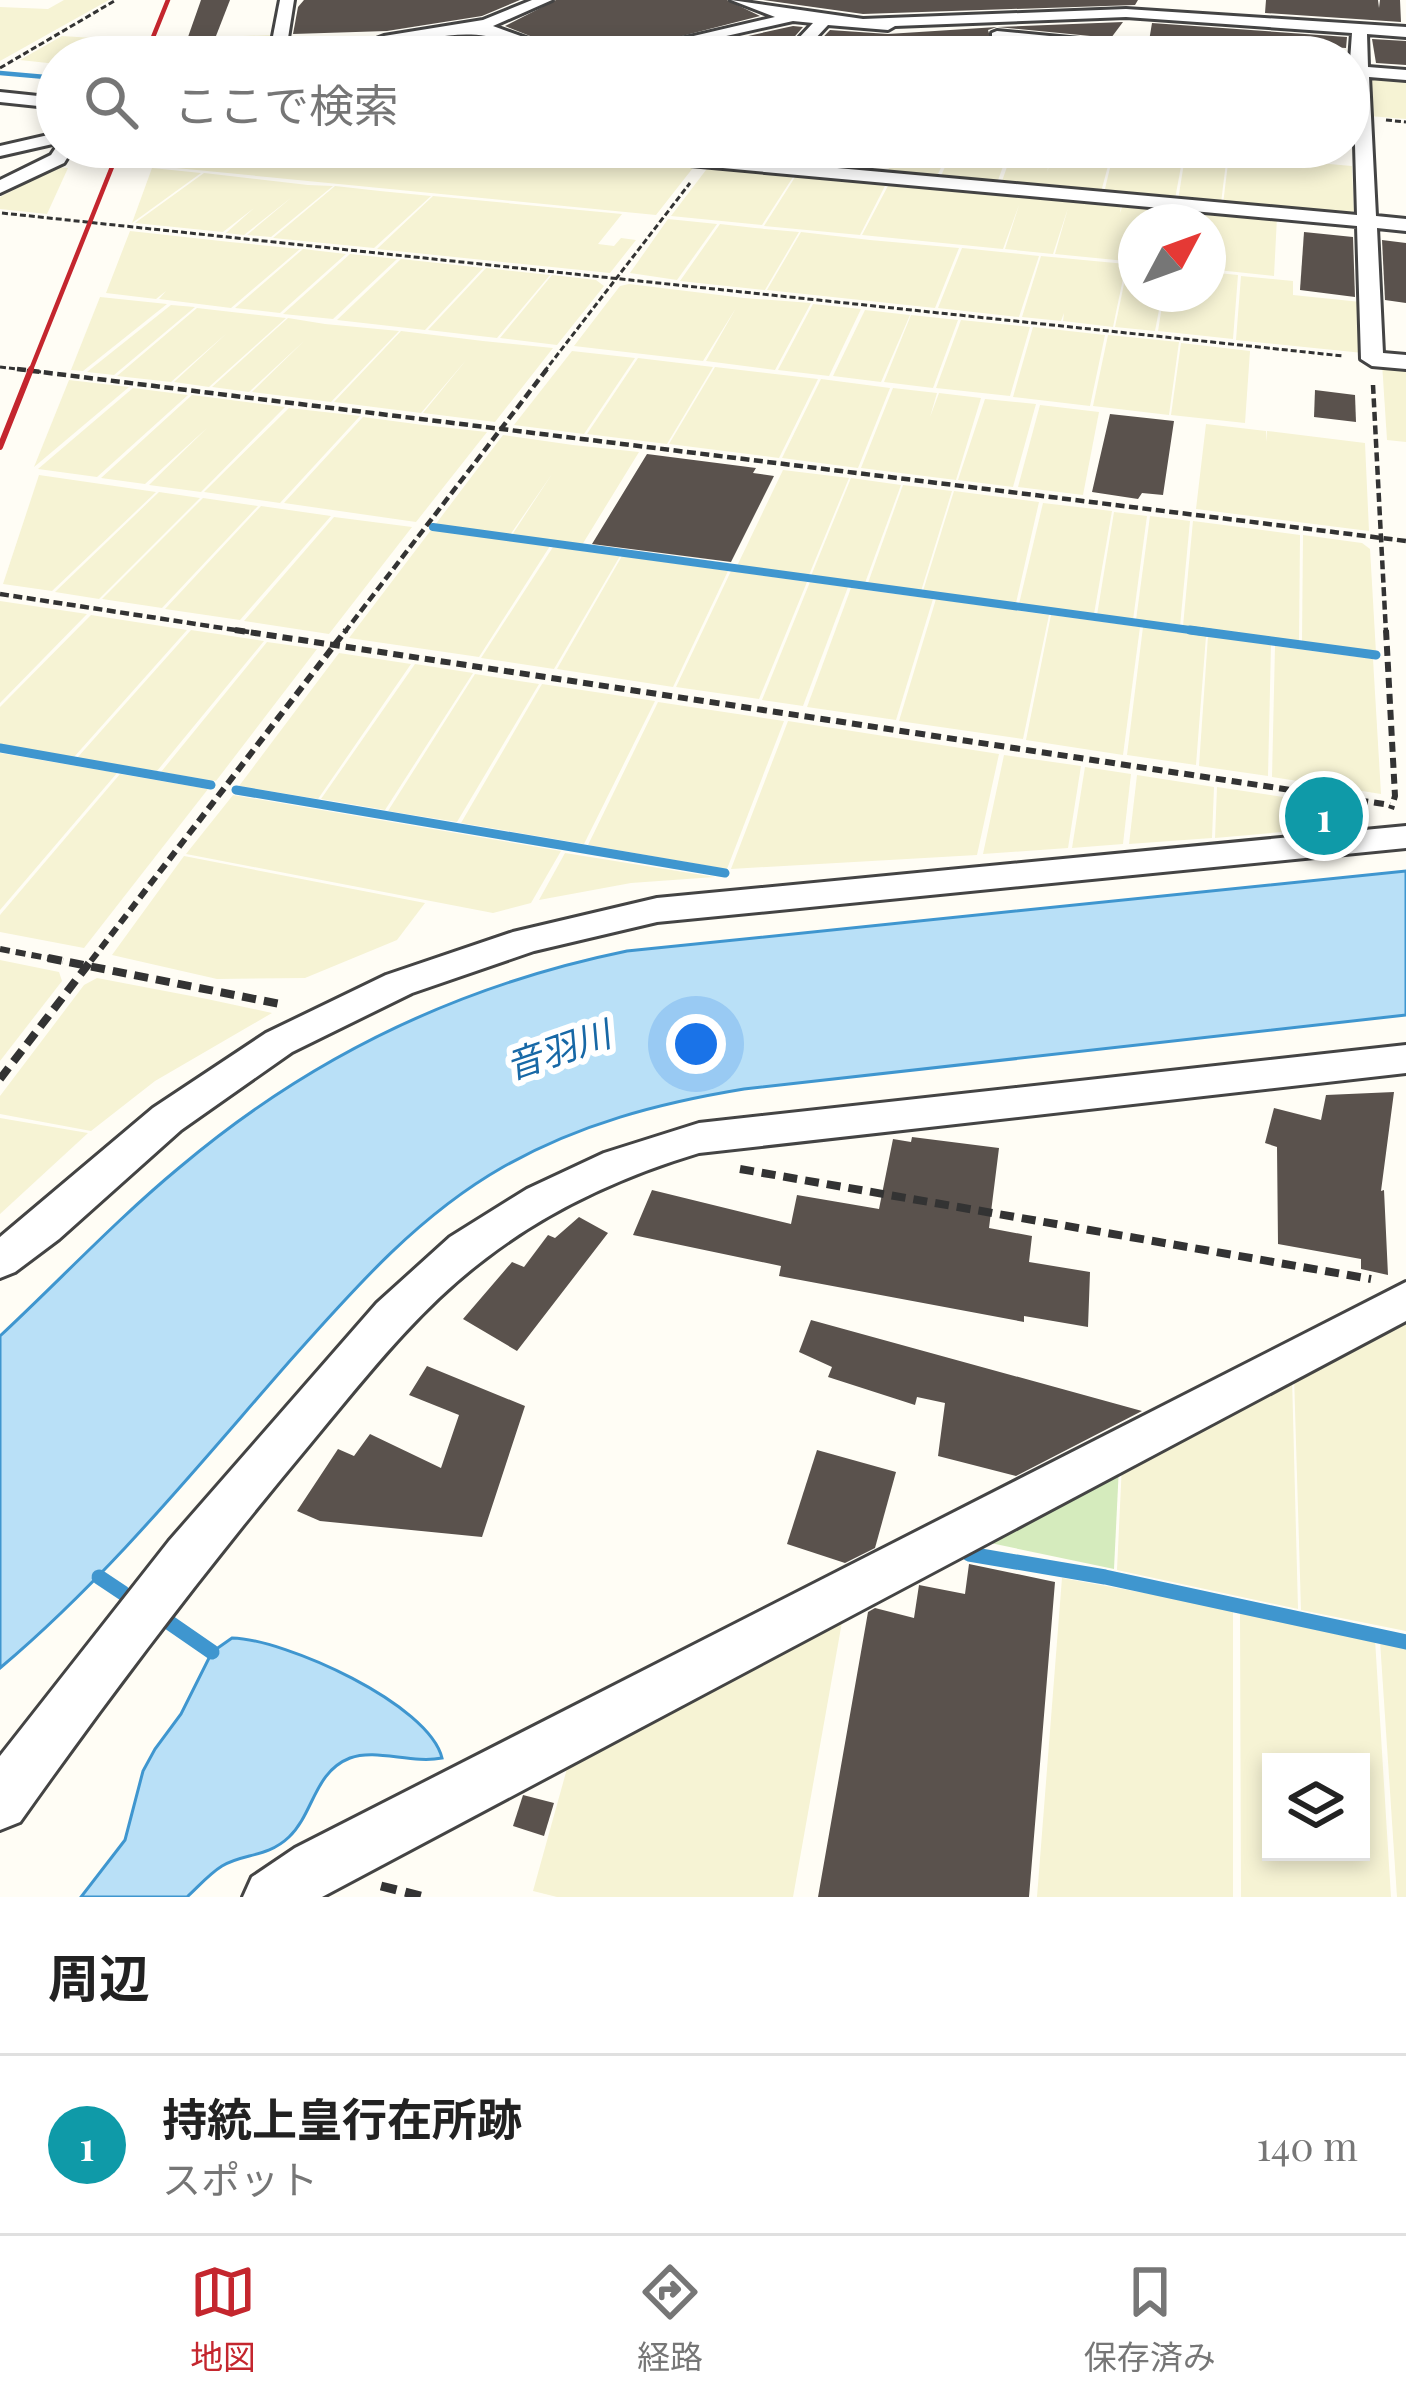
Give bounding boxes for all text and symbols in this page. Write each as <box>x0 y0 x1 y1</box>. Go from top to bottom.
search box <box>36 36 1370 168</box>
icon: search <box>78 69 144 135</box>
text: ここで検索 <box>174 73 399 133</box>
north arrow <box>1118 204 1226 312</box>
pin: 1 <box>1285 771 1363 861</box>
water label: 音羽川 <box>498 1007 620 1088</box>
your location <box>666 1014 726 1074</box>
map controls <box>1262 1753 1370 1861</box>
button: layers <box>1262 1753 1370 1861</box>
text: 周辺 <box>48 1942 150 2010</box>
text: 持統上皇行在所跡 <box>162 2087 522 2147</box>
text: 1 <box>80 2119 94 2171</box>
text: 140 m <box>1257 2119 1358 2171</box>
text: スポット <box>162 2152 318 2204</box>
tab: 地図 <box>190 2259 256 2379</box>
tab: 経路 <box>637 2259 703 2379</box>
tab: 保存済み <box>1084 2259 1216 2379</box>

